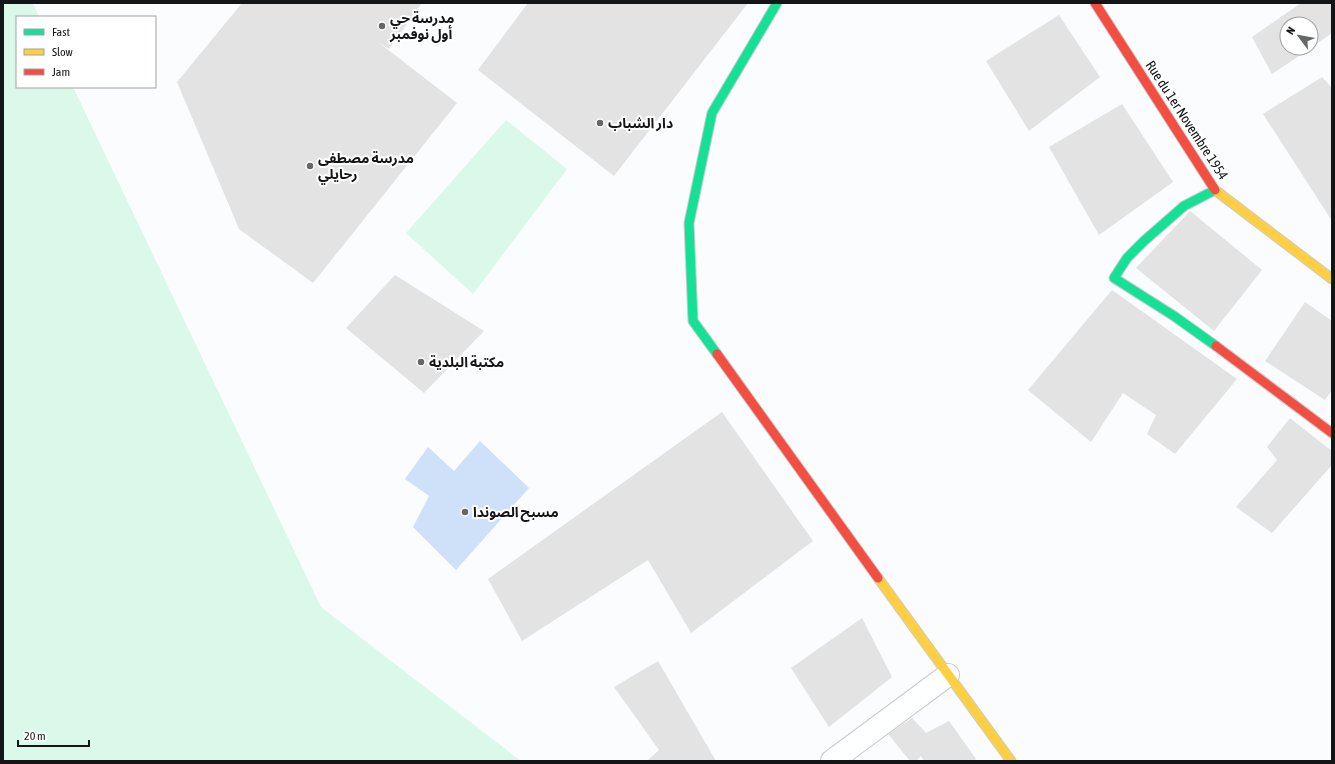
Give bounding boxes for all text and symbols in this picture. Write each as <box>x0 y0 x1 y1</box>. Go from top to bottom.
place label: مدرسة حي أول نوفمبر <box>389 10 454 43</box>
legend <box>16 16 156 88</box>
north arrow <box>1279 16 1319 56</box>
marker: مدرسة حي أول نوفمبر <box>377 21 387 31</box>
text: Fast <box>52 25 70 39</box>
text: N <box>1284 25 1297 37</box>
text: Slow <box>52 45 73 59</box>
street label: Rue du 1er Novembre 1954 <box>1143 58 1232 183</box>
text: Jam <box>52 65 70 79</box>
place label: دار الشباب <box>608 115 673 132</box>
marker: دار الشباب <box>595 118 605 128</box>
place label: مدرسة مصطفى رحايلي <box>318 150 414 185</box>
marker: مدرسة مصطفى رحايلي <box>305 161 315 171</box>
place label: مكتبة البلدية <box>429 354 504 370</box>
marker: مكتبة البلدية <box>416 357 426 367</box>
place label: مسبح الصوندا <box>473 504 559 522</box>
marker: مسبح الصوندا <box>460 507 470 517</box>
scale bar <box>18 722 89 748</box>
text: 20 m <box>24 729 46 743</box>

